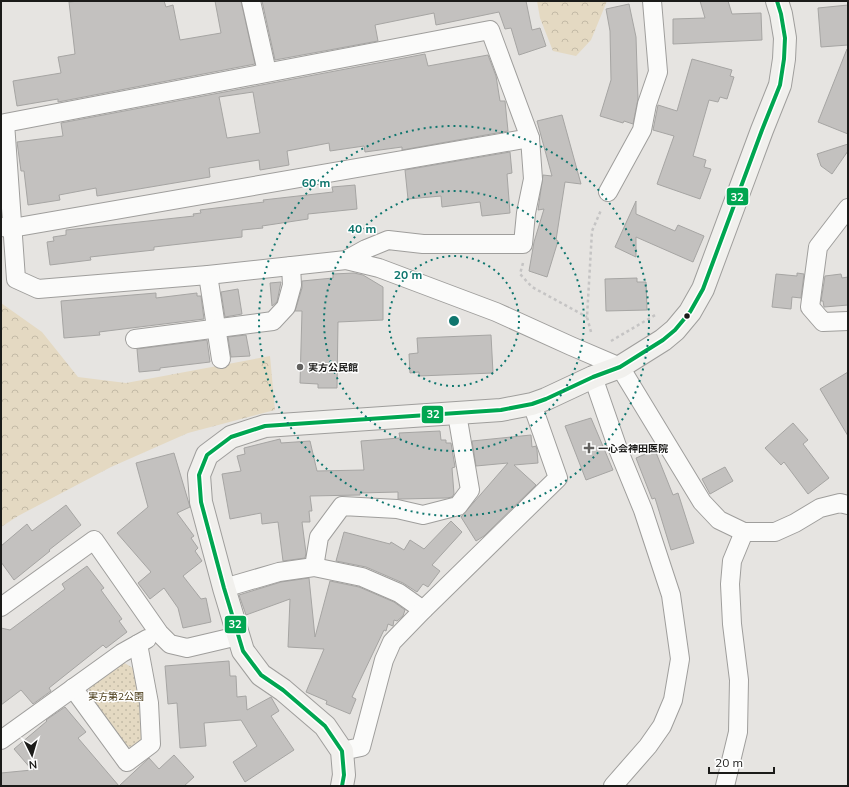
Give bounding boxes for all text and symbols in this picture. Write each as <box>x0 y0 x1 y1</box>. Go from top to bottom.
text: 60 m <box>302 175 330 190</box>
line badge: 32 <box>726 187 749 206</box>
text: 32 <box>730 190 744 204</box>
text: 40 m <box>348 221 376 236</box>
text: 20 m <box>394 267 422 282</box>
unlabelled marker <box>682 311 692 321</box>
centre of rings <box>447 314 461 328</box>
place label: 実方公民館 <box>308 361 358 374</box>
marker: 実方公民館 <box>295 362 305 372</box>
line badge: 32 <box>421 405 444 424</box>
text: 32 <box>426 407 440 421</box>
marker: 一心会神田医院 <box>583 442 595 454</box>
place label: 一心会神田医院 <box>598 442 668 455</box>
line badge: 32 <box>224 615 247 634</box>
text: 32 <box>228 617 242 631</box>
park label: 実方第2公園 <box>88 690 144 703</box>
north arrow <box>12 735 52 775</box>
scale bar <box>709 749 774 775</box>
text: 20 m <box>715 755 743 770</box>
text: N <box>28 758 38 772</box>

